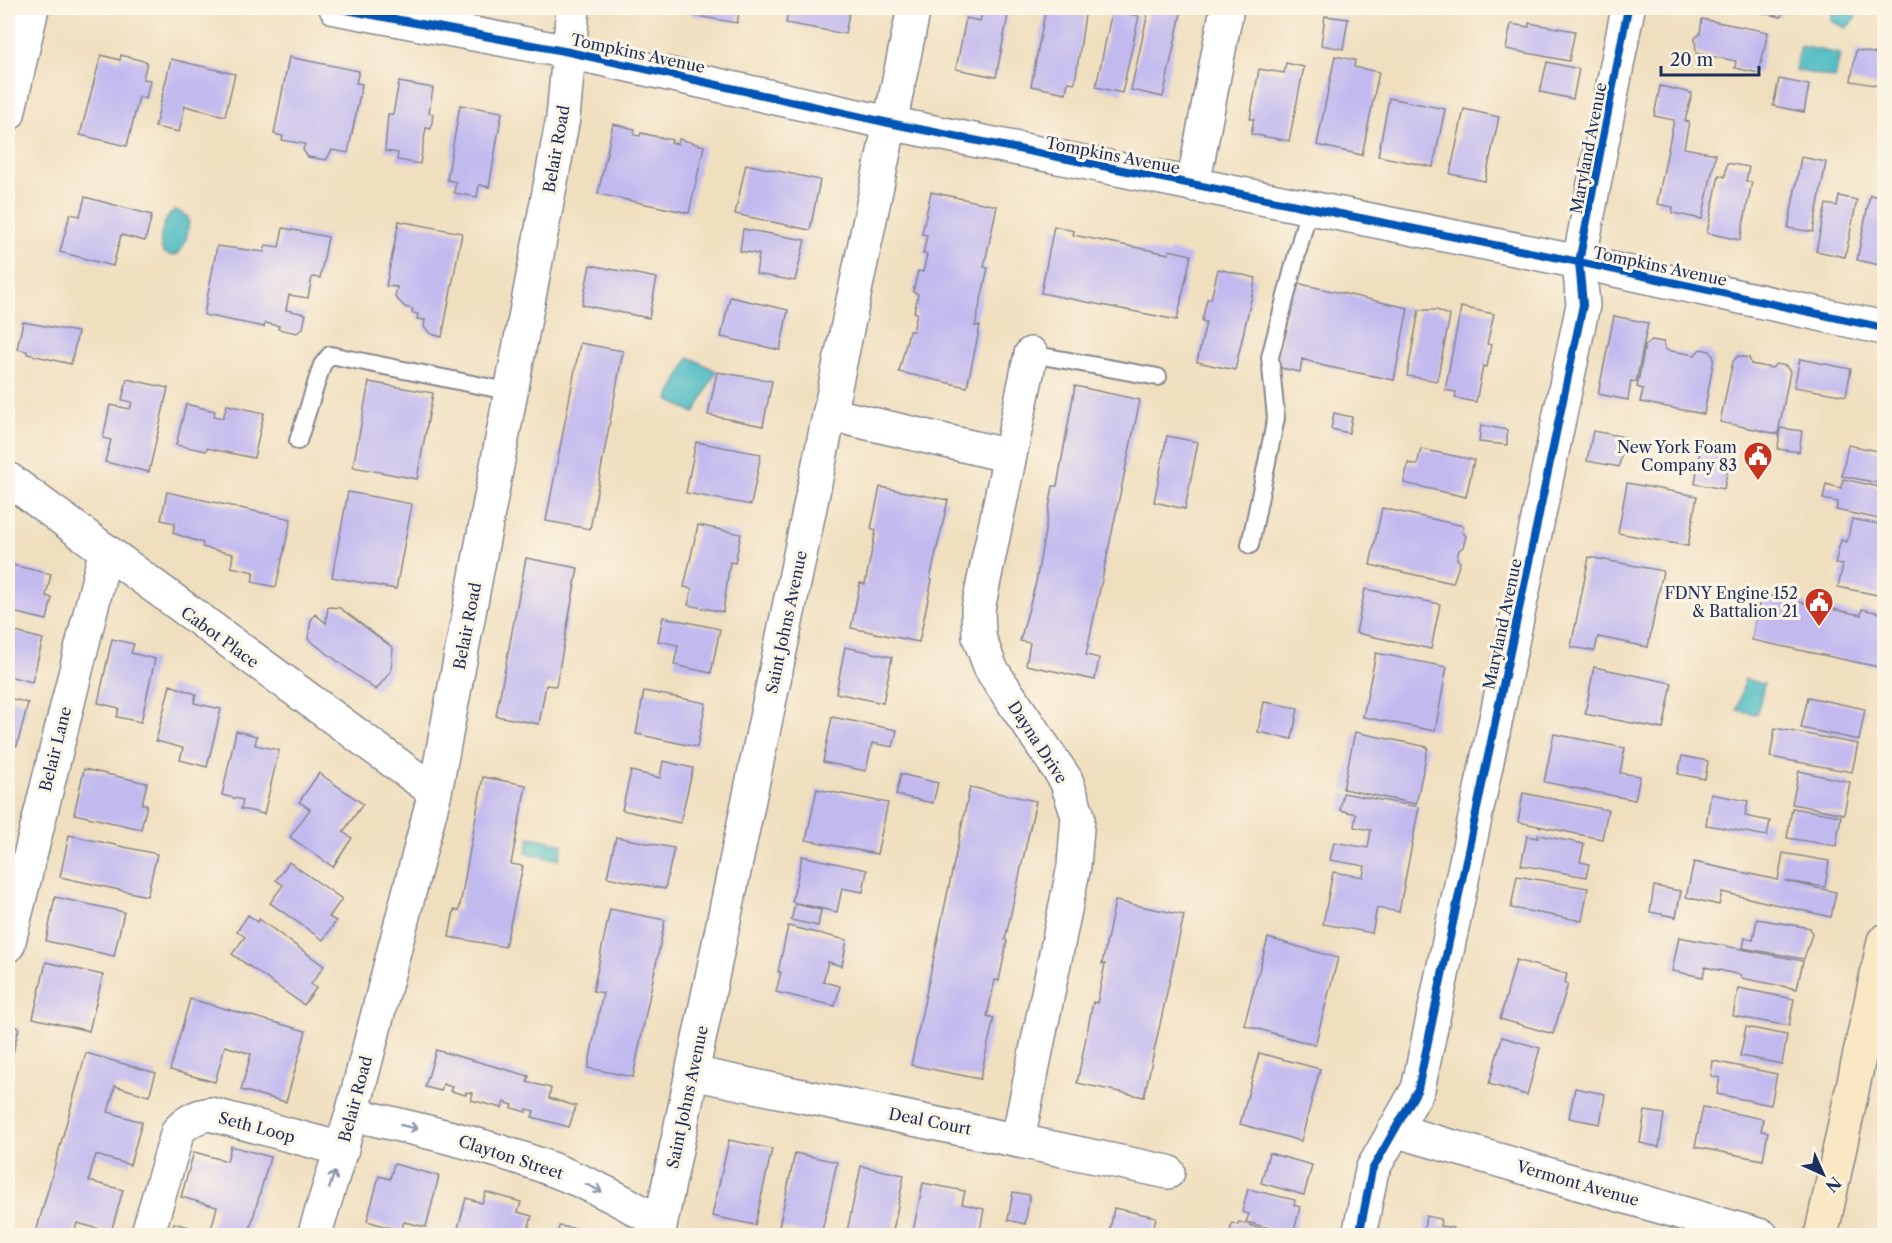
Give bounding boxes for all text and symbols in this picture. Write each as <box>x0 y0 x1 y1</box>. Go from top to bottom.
street label: Tompkins Avenue <box>569 29 707 77</box>
scale bar <box>1661 39 1758 77</box>
text: 20 m <box>1670 49 1714 71</box>
street label: Maryland Avenue <box>1565 81 1611 215</box>
street label: Belair Road <box>538 103 574 194</box>
street label: Tompkins Avenue <box>1044 132 1182 178</box>
street label: Tompkins Avenue <box>1591 242 1729 290</box>
place label: New York Foam Company 83 <box>1617 437 1737 475</box>
public building icon: New York Foam Company 83 <box>1742 440 1774 482</box>
street label: Saint Johns Avenue <box>761 549 811 695</box>
street label: Maryland Avenue <box>1478 557 1526 691</box>
street label: Belair Road <box>449 580 485 671</box>
place label: FDNY Engine 152 & Battalion 21 <box>1664 583 1798 621</box>
public building icon: FDNY Engine 152 & Battalion 21 <box>1803 586 1835 628</box>
street label: Cabot Place <box>177 602 263 672</box>
street label: Dayna Drive <box>1004 697 1072 787</box>
street label: Belair Lane <box>35 704 75 794</box>
street label: Saint Johns Avenue <box>662 1024 712 1170</box>
street label: Belair Road <box>334 1053 376 1144</box>
street label: Deal Court <box>887 1103 973 1139</box>
street label: Seth Loop <box>217 1107 298 1147</box>
one-way arrow <box>399 1122 419 1133</box>
street label: Clayton Street <box>456 1131 566 1183</box>
north arrow <box>1793 1144 1853 1204</box>
street label: Vermont Avenue <box>1513 1156 1642 1210</box>
one-way arrow <box>327 1171 338 1190</box>
text: N <box>1822 1173 1846 1197</box>
one-way arrow <box>585 1182 603 1194</box>

